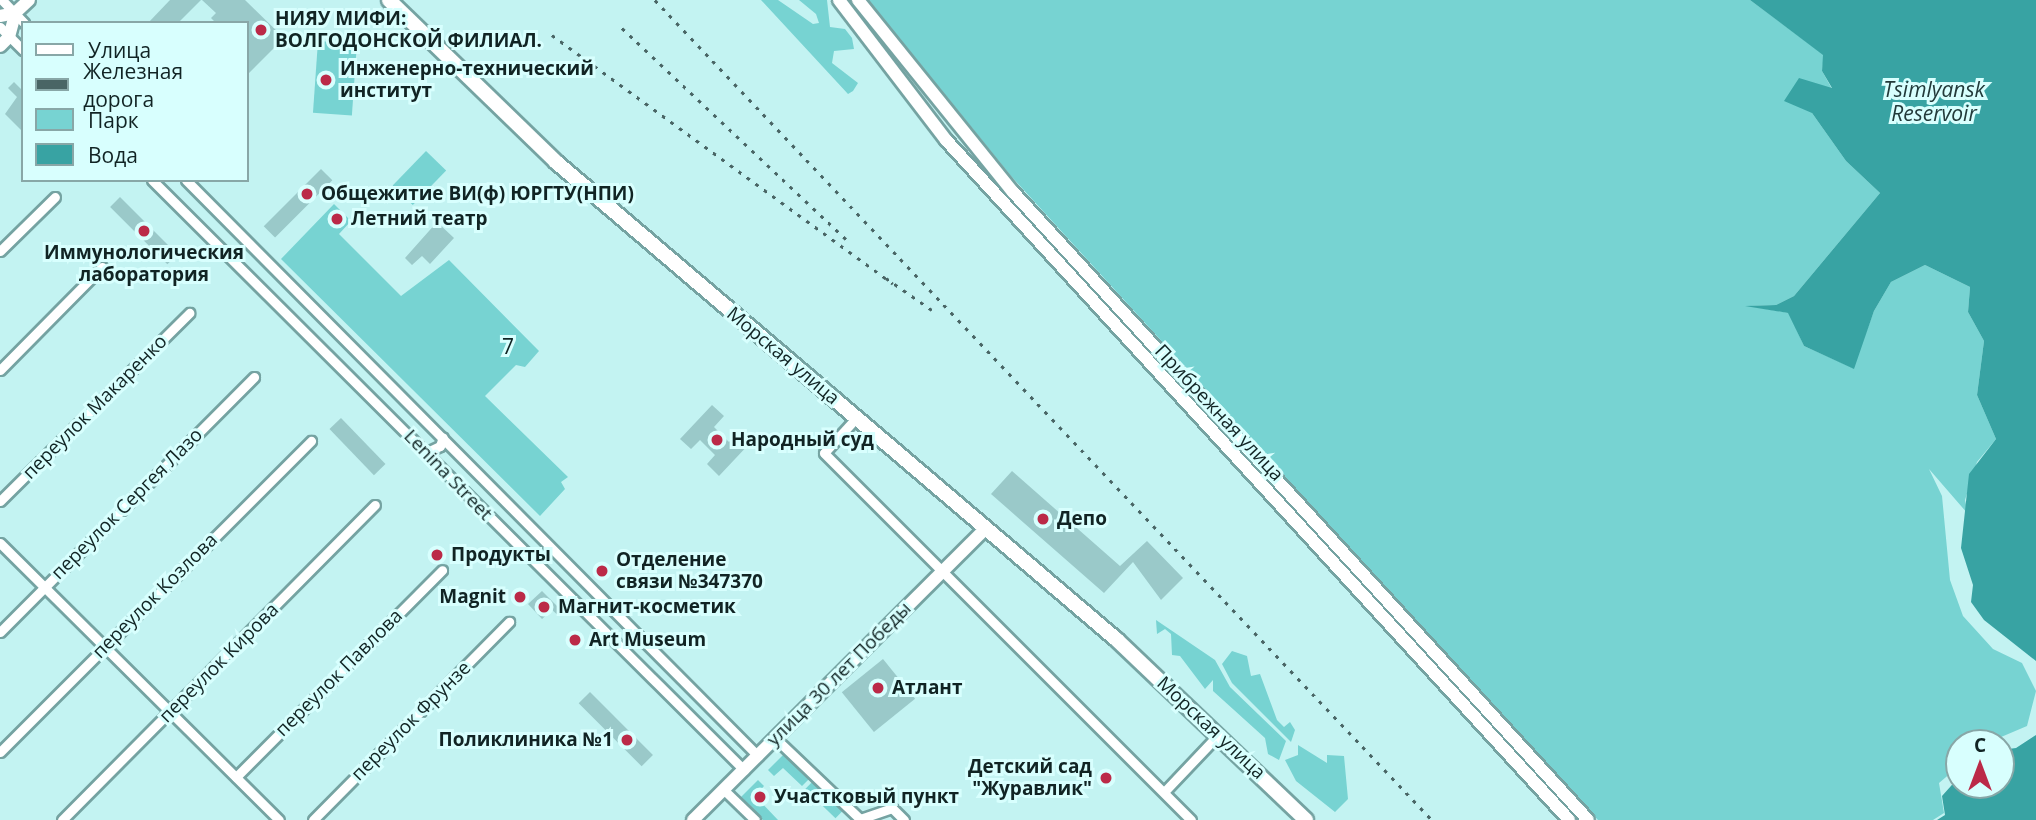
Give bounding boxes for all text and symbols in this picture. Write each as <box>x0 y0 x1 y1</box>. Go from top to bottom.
place label: НИЯУ МИФИ: ВОЛГОДОНСКОЙ ФИЛИАЛ. <box>275 8 542 52</box>
legend <box>21 21 248 182</box>
marker: НИЯУ МИФИ: ВОЛГОДОНСКОЙ ФИЛИАЛ. <box>253 22 269 38</box>
text: Улица <box>88 36 151 64</box>
text: Железная дорога <box>83 57 183 113</box>
place label: Инженерно-технический институт <box>340 58 594 102</box>
marker: Инженерно-технический институт <box>318 72 334 88</box>
water label: Tsimlyansk Reservoir <box>1883 76 1985 126</box>
text: Парк <box>88 106 139 134</box>
text: Вода <box>88 141 138 169</box>
place label: Общежитие ВИ(ф) ЮРГТУ(НПИ) <box>321 183 634 205</box>
marker: Общежитие ВИ(ф) ЮРГТУ(НПИ) <box>299 186 315 202</box>
place label: Летний театр <box>351 208 488 230</box>
marker: Летний театр <box>329 211 345 227</box>
marker: Иммунологическия лаборатория <box>136 223 152 239</box>
place label: Иммунологическия лаборатория <box>44 242 244 286</box>
street label: Морская улица <box>722 302 844 410</box>
street label: переулок Макаренко <box>18 330 172 484</box>
district label: 7 <box>502 333 516 359</box>
street label: Прибрежная улица <box>1150 340 1288 486</box>
street label: переулок Сергея Лазо <box>47 424 207 584</box>
street label: Lenina Street <box>399 425 497 525</box>
place label: Народный суд <box>731 429 874 451</box>
marker: Народный суд <box>709 432 725 448</box>
place label: Депо <box>1057 508 1107 530</box>
marker: Депо <box>1035 511 1051 527</box>
street label: переулок Козлова <box>88 529 222 663</box>
place label: Продукты <box>451 544 551 566</box>
marker: Продукты <box>429 547 445 563</box>
place label: Отделение связи №347370 <box>616 549 763 593</box>
marker: Отделение связи №347370 <box>594 563 610 579</box>
place label: Magnit <box>439 586 506 608</box>
marker: Magnit <box>512 589 528 605</box>
place label: Магнит-косметик <box>558 596 736 618</box>
street label: улица 30 лет Победы <box>762 597 916 751</box>
street label: переулок Кирова <box>155 599 283 727</box>
marker: Магнит-косметик <box>536 599 552 615</box>
street label: переулок Павлова <box>271 605 407 741</box>
place label: Art Museum <box>589 629 706 651</box>
marker: Art Museum <box>567 632 583 648</box>
street label: переулок Фрунзе <box>347 657 475 785</box>
street label: Морская улица <box>1152 672 1270 784</box>
place label: Атлант <box>892 677 962 699</box>
marker: Атлант <box>870 680 886 696</box>
place label: Поликлиника №1 <box>439 729 613 751</box>
north arrow <box>1945 729 2015 799</box>
marker: Поликлиника №1 <box>619 732 635 748</box>
text: С <box>1974 732 1986 758</box>
place label: Детский сад "Журавлик" <box>968 756 1092 800</box>
marker: Детский сад "Журавлик" <box>1098 770 1114 786</box>
place label: Участковый пункт <box>774 786 959 808</box>
marker: Участковый пункт <box>752 789 768 805</box>

